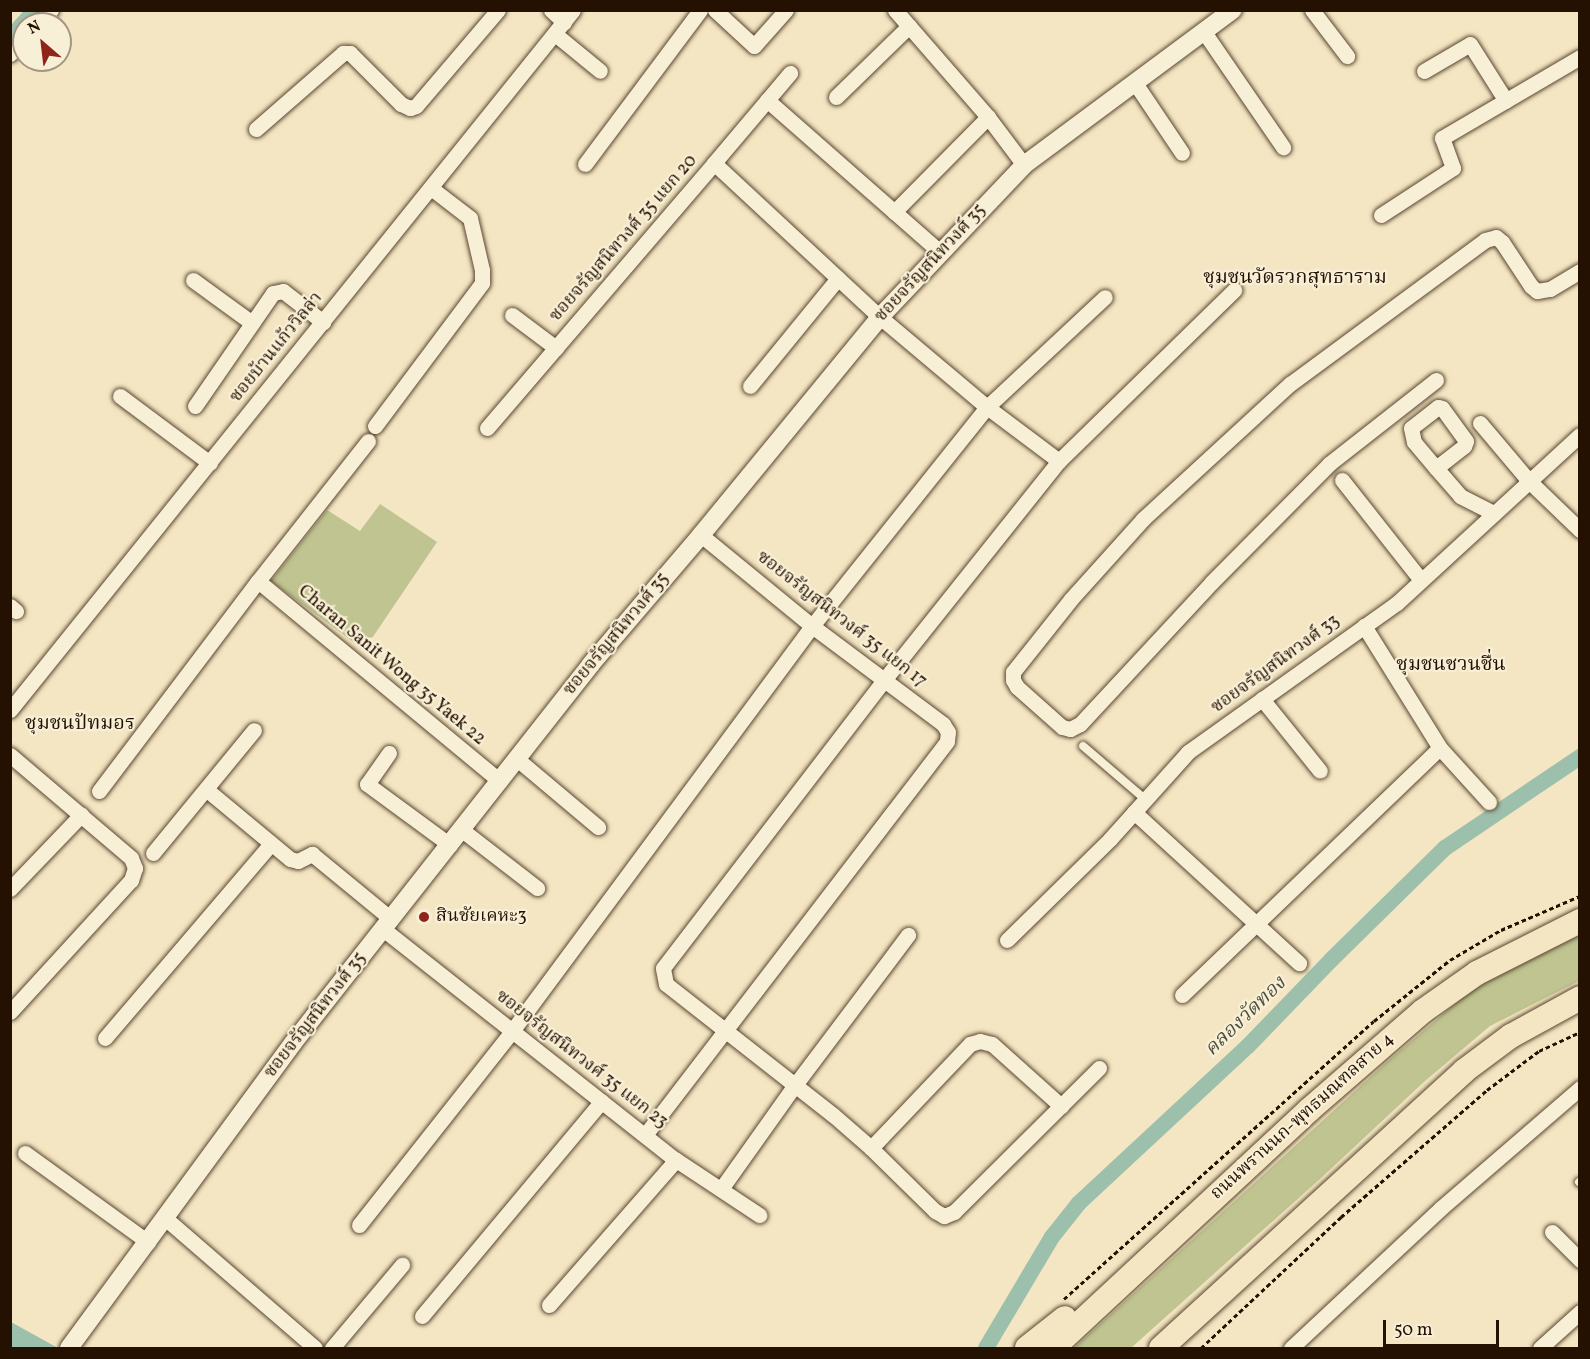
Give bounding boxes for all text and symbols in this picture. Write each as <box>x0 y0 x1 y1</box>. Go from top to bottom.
north arrow <box>12 12 72 72</box>
text: N <box>24 15 45 40</box>
street label: ซอยจรัญสนิทวงศ์ 35 แยก 20 <box>546 151 702 327</box>
street label: ซอยจรัญสนิทวงศ์ 35 <box>871 201 991 327</box>
district label: ชุมชนวัดรวกสุทธาราม <box>1203 266 1387 290</box>
street label: ซอยบ้านแก้ววิลล่า <box>226 288 328 408</box>
street label: ซอยจรัญสนิทวงศ์ 35 แยก 17 <box>752 547 930 693</box>
street label: ซอยจรัญสนิทวงศ์ 35 <box>559 569 675 701</box>
street label: Charan Sanit Wong 35 Yaek 22 <box>293 581 489 751</box>
street label: ซอยจรัญสนิทวงศ์ 33 <box>1207 611 1345 719</box>
district label: ชุมชนชวนชื่น <box>1396 653 1506 677</box>
district label: ชุมชนปัทมอร <box>25 712 135 736</box>
place label: สินชัยเคหะ3 <box>436 906 527 928</box>
marker: สินชัยเคหะ3 <box>417 910 431 924</box>
street label: ซอยจรัญสนิทวงศ์ 35 <box>260 949 372 1083</box>
water label: คลองวัดทอง <box>1200 972 1292 1062</box>
street label: ซอยจรัญสนิทวงศ์ 35 แยก 23 <box>491 986 671 1134</box>
street label: ถนนพรานนก-พุทธมณฑลสาย 4 <box>1207 1029 1399 1205</box>
scale bar <box>1386 1308 1502 1346</box>
text: 50 m <box>1394 1318 1433 1343</box>

